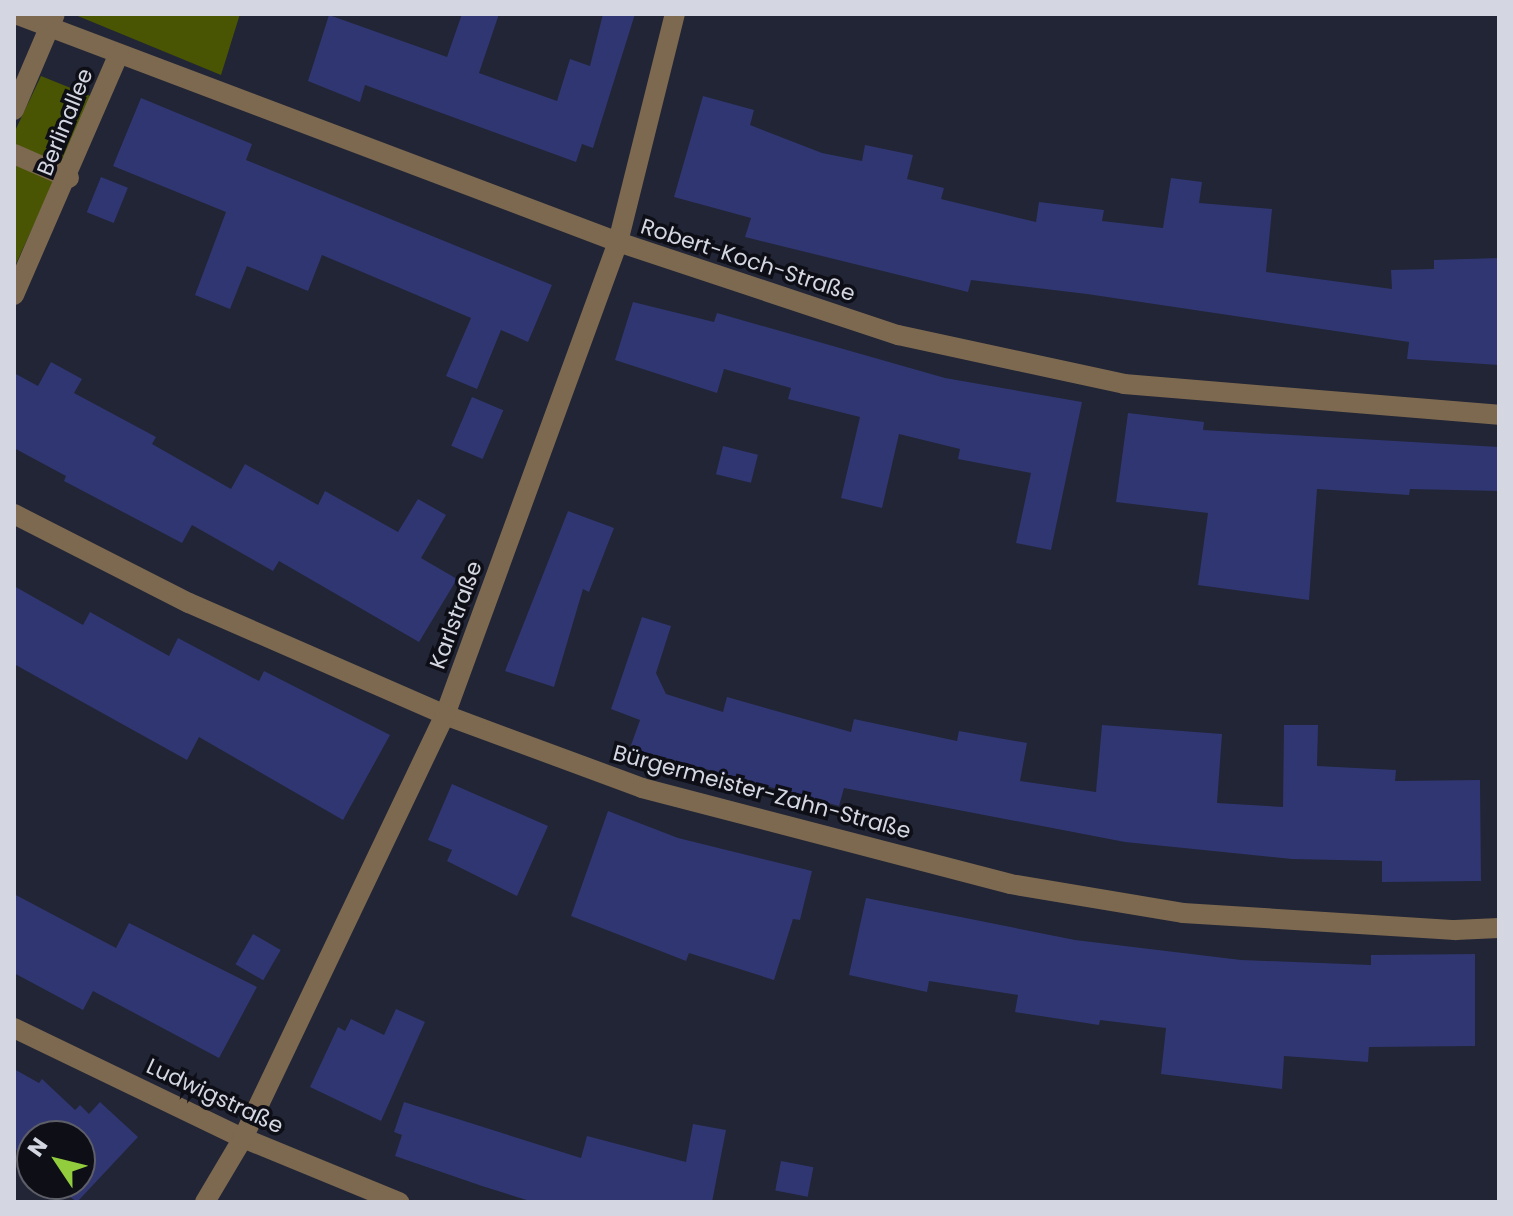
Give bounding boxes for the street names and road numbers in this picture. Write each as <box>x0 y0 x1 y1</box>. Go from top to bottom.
street label: Berlinallee <box>32 65 98 179</box>
street label: Robert-Koch-Straße <box>638 213 858 307</box>
street label: Karlstraße <box>424 557 488 673</box>
street label: Bürgermeister-Zahn-Straße <box>610 739 914 845</box>
street label: Ludwigstraße <box>142 1053 288 1139</box>

